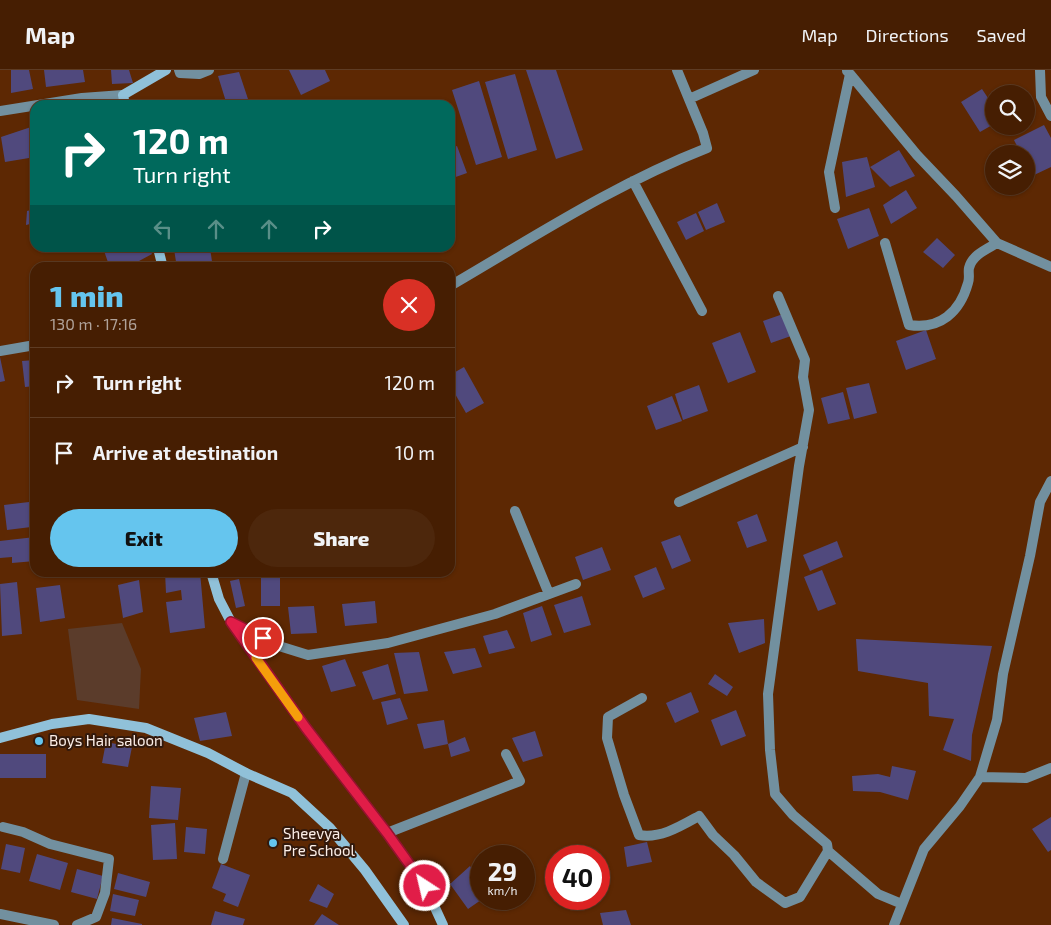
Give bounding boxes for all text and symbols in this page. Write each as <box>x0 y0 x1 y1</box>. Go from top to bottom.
text: Map <box>25 20 75 49</box>
text: Map <box>801 24 838 46</box>
text: Directions <box>866 24 949 46</box>
text: Saved <box>977 24 1026 46</box>
map controls <box>985 85 1035 195</box>
button: search <box>985 85 1035 135</box>
text: 120 m <box>133 119 229 161</box>
icon: right <box>50 120 115 185</box>
button: layers <box>985 145 1035 195</box>
text: Turn right <box>133 161 231 187</box>
icon: left <box>149 215 177 243</box>
icon: ahead <box>202 215 230 243</box>
icon: ahead <box>255 215 283 243</box>
icon: right <box>308 215 336 243</box>
text: 1 min <box>50 277 124 313</box>
button: close <box>383 279 435 331</box>
text: 130 m · 17:16 <box>50 314 137 333</box>
icon: right <box>50 369 78 397</box>
text: Turn right <box>93 371 181 394</box>
text: 120 m <box>384 371 435 394</box>
icon: arrive <box>50 439 78 467</box>
text: Arrive at destination <box>93 441 278 464</box>
text: 10 m <box>395 441 435 464</box>
button: Exit <box>50 509 238 567</box>
button: Share <box>248 509 435 567</box>
pin <box>242 617 284 659</box>
icon: arrive <box>249 624 277 652</box>
place label: Boys Hair saloon <box>49 731 163 749</box>
marker: Boys Hair saloon <box>33 735 45 747</box>
place label: Sheevya Pre School <box>283 824 356 859</box>
marker: Sheevya Pre School <box>267 837 279 849</box>
speed limit sign: 40 <box>545 845 610 910</box>
text: 29 <box>488 856 517 886</box>
position arrow <box>398 859 450 911</box>
text: km/h <box>488 883 517 897</box>

